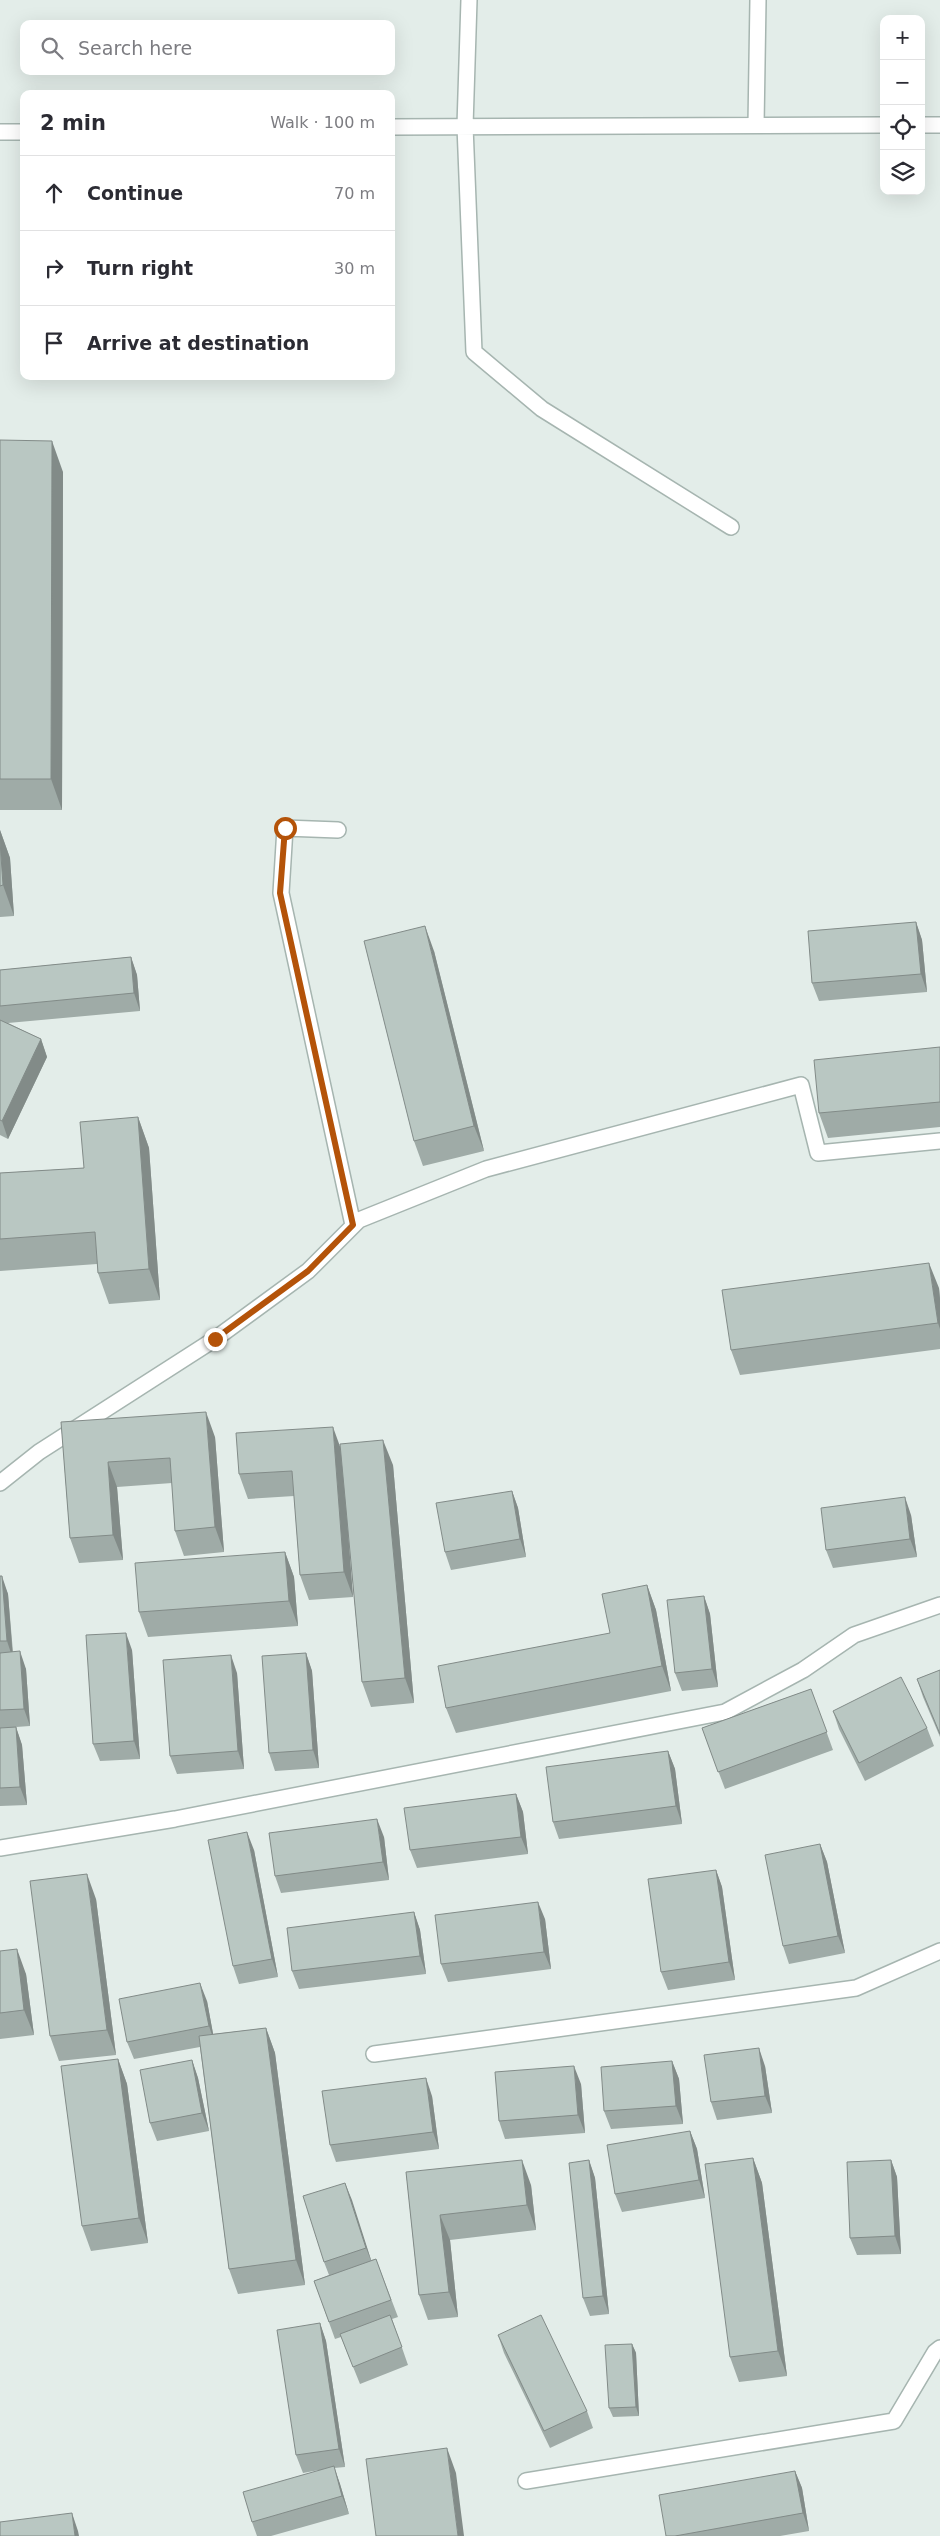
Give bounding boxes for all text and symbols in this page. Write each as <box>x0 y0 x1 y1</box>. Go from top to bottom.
map controls <box>880 15 925 195</box>
button: + <box>880 15 925 60</box>
search box <box>20 20 395 75</box>
icon: search <box>38 34 66 62</box>
text: Search here <box>78 37 192 59</box>
button: − <box>880 60 925 105</box>
button: locate <box>880 105 925 150</box>
text: 2 min <box>40 111 106 135</box>
text: Walk · 100 m <box>270 113 375 132</box>
button: layers <box>880 150 925 195</box>
icon: ahead <box>40 179 68 207</box>
text: Continue <box>87 182 183 204</box>
text: 70 m <box>334 184 375 203</box>
icon: right <box>40 254 68 282</box>
text: Turn right <box>87 257 193 279</box>
text: 30 m <box>334 259 375 278</box>
icon: arrive <box>40 329 68 357</box>
text: Arrive at destination <box>87 332 309 354</box>
route start <box>274 817 297 840</box>
route end <box>204 1328 227 1351</box>

